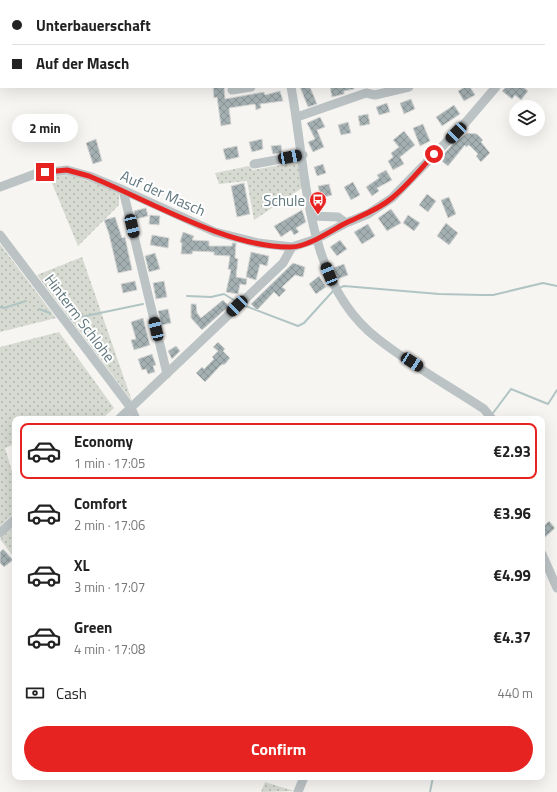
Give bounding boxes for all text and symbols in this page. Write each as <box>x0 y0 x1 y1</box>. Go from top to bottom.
text: Unterbauerschaft <box>36 14 151 37</box>
text: Auf der Masch <box>36 52 129 75</box>
map controls <box>509 100 545 136</box>
button: layers <box>509 100 545 136</box>
callout: 2 min <box>12 114 78 142</box>
text: 2 min <box>29 118 61 138</box>
car <box>443 120 469 146</box>
route start <box>425 145 443 163</box>
car <box>277 149 303 165</box>
route end <box>36 163 54 181</box>
street label: Auf der Masch <box>117 164 209 222</box>
place label: Schule <box>263 189 305 212</box>
bus stop icon: Schule <box>308 190 328 215</box>
car <box>123 213 141 239</box>
car <box>319 261 339 287</box>
street label: Hinterm Schlohe <box>39 269 121 367</box>
car <box>224 293 250 319</box>
car <box>147 316 165 342</box>
car <box>399 350 425 374</box>
text: Economy <box>74 430 133 453</box>
icon: car <box>26 433 62 469</box>
text: €2.93 <box>494 440 531 463</box>
text: 1 min · 17:05 <box>74 453 145 473</box>
text: Comfort <box>74 492 127 515</box>
icon: car <box>26 495 62 531</box>
text: €3.96 <box>494 502 531 525</box>
text: 2 min · 17:06 <box>74 515 145 535</box>
text: XL <box>74 554 90 577</box>
icon: car <box>26 557 62 593</box>
text: €4.99 <box>494 564 531 587</box>
text: 3 min · 17:07 <box>74 577 145 597</box>
text: Green <box>74 616 112 639</box>
icon: car <box>26 619 62 655</box>
text: €4.37 <box>494 626 531 649</box>
text: 4 min · 17:08 <box>74 639 145 659</box>
icon: cash <box>24 682 46 704</box>
text: Cash <box>56 682 87 705</box>
text: 440 m <box>497 683 533 703</box>
button: Confirm <box>24 726 533 772</box>

